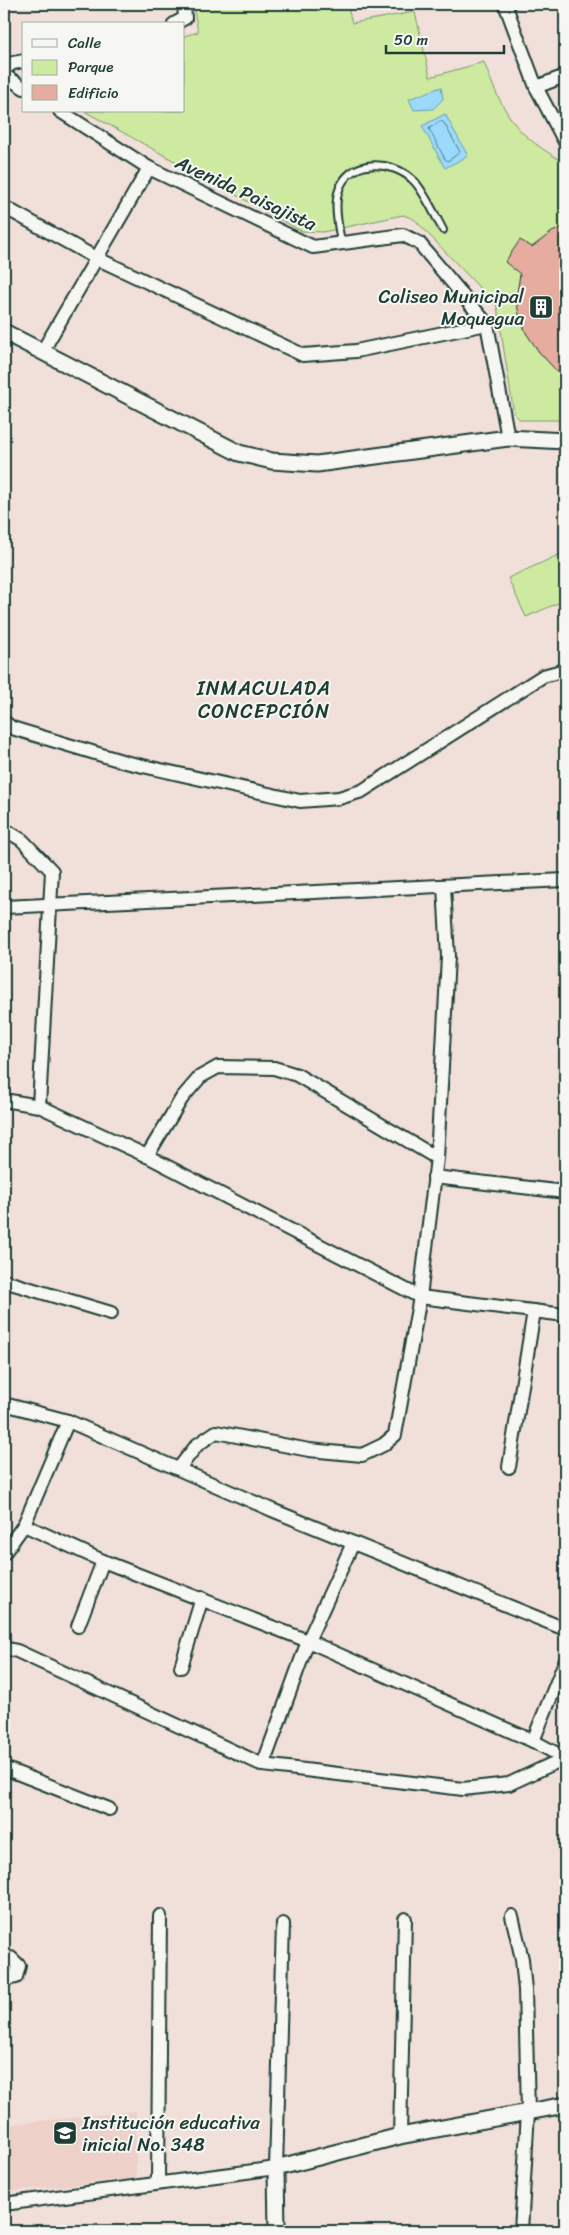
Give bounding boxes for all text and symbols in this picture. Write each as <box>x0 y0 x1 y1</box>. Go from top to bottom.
legend <box>22 22 185 112</box>
scale bar <box>386 22 504 54</box>
text: 50 m <box>394 27 429 53</box>
text: Calle <box>68 30 101 56</box>
text: Parque <box>68 54 113 80</box>
text: Edificio <box>68 80 119 106</box>
street label: Avenida Paisajista <box>169 145 323 240</box>
place label: Coliseo Municipal Moquegua <box>378 280 525 335</box>
building icon: Coliseo Municipal Moquegua <box>528 294 554 320</box>
district label: INMACULADA CONCEPCIÓN <box>196 671 331 729</box>
place label: Institución educativa inicial No. 348 <box>81 2106 260 2161</box>
school or university icon: Institución educativa inicial No. 348 <box>52 2120 78 2146</box>

